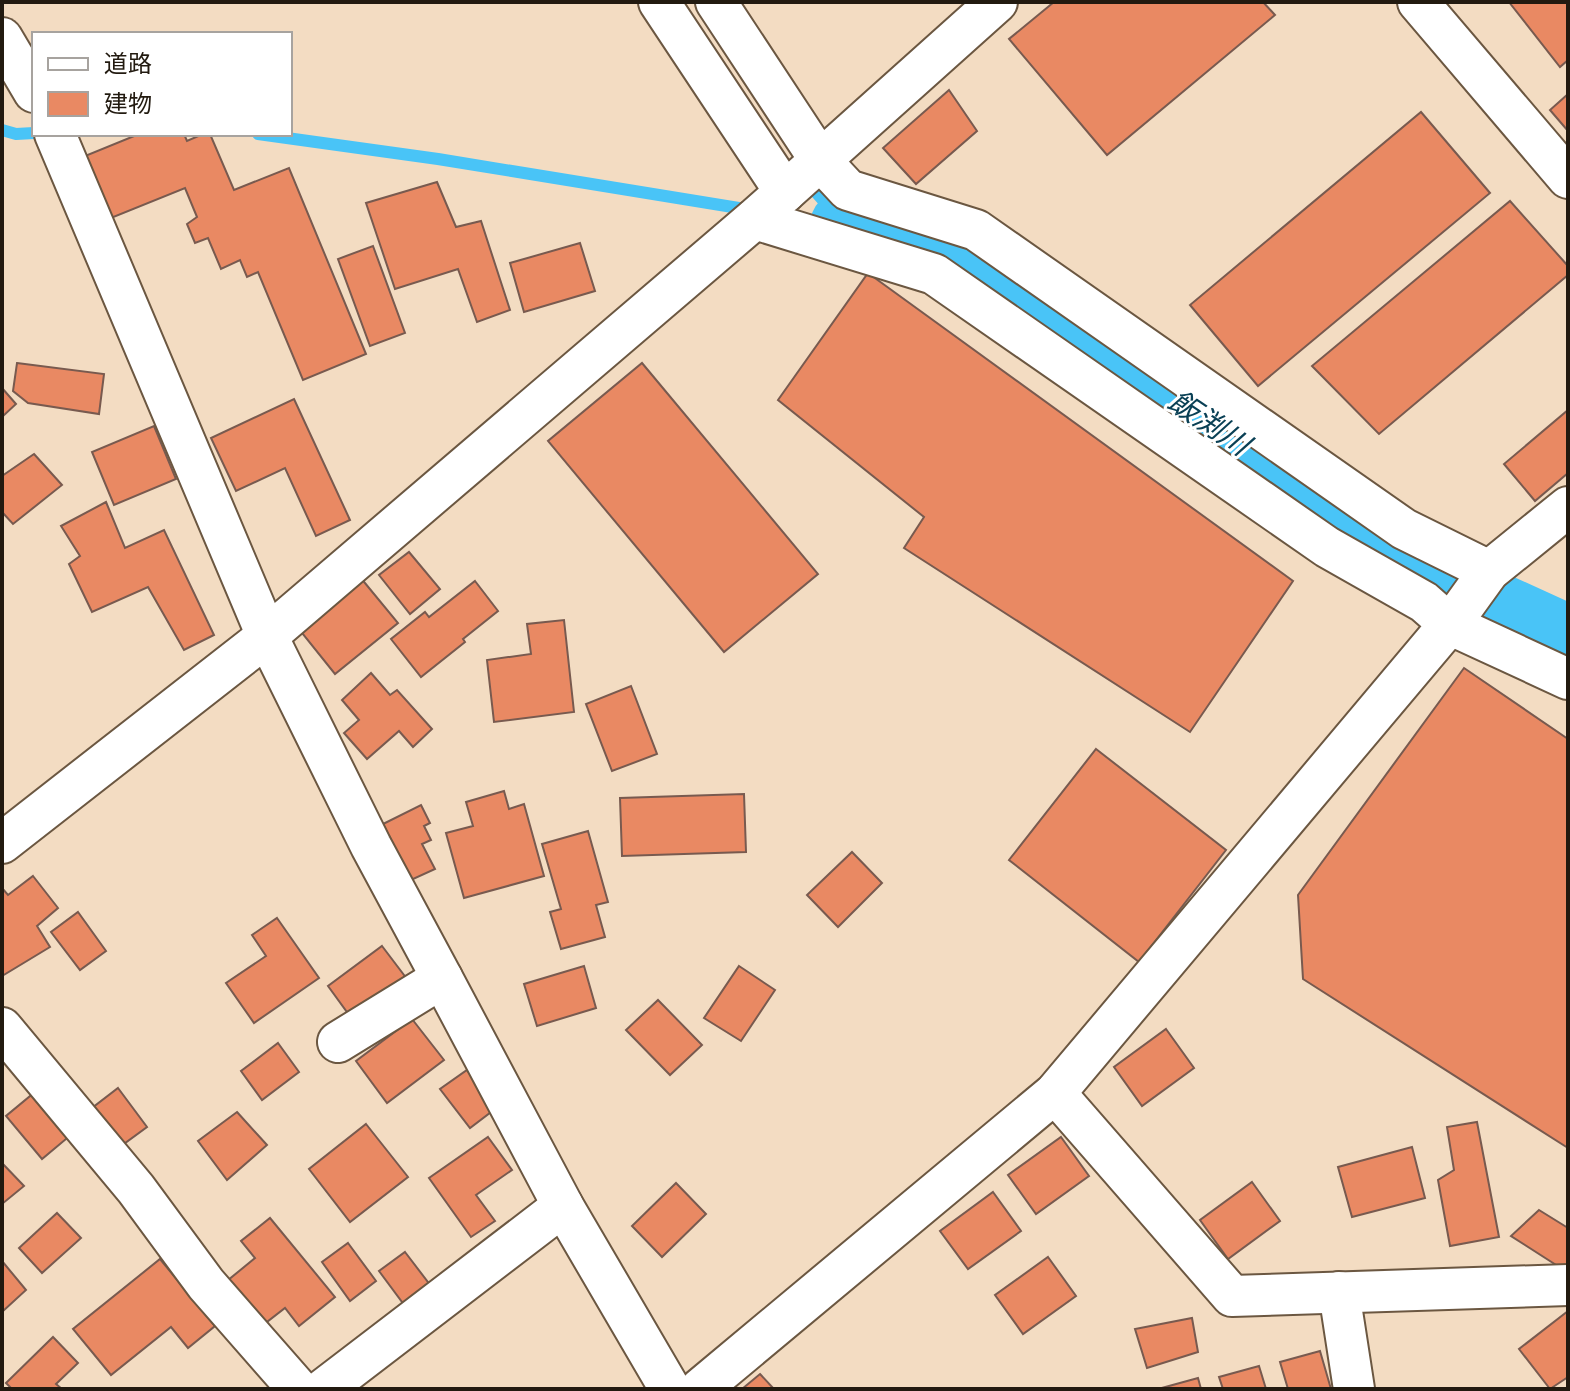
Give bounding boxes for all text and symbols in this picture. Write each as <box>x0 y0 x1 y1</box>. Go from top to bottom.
legend <box>32 32 292 136</box>
text: 道路 <box>104 50 152 79</box>
text: 建物 <box>104 90 152 119</box>
water label: 飯渕川 <box>1161 383 1259 466</box>

